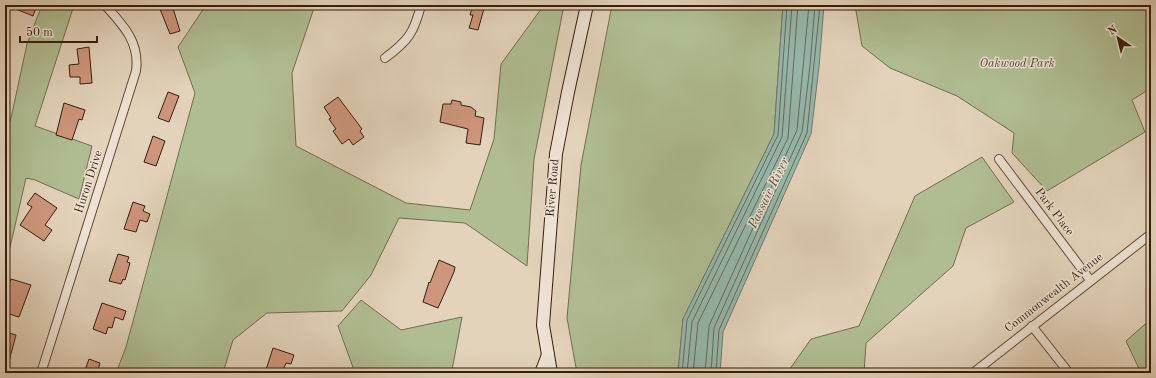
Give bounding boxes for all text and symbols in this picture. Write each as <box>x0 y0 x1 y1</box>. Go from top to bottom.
scale bar <box>20 18 97 44</box>
north arrow <box>1098 18 1138 58</box>
text: N <box>1107 24 1120 38</box>
text: 50 m <box>26 26 53 39</box>
park label: Oakwood Park <box>979 58 1055 70</box>
street label: Huron Drive <box>73 149 105 215</box>
water label: Passaic River <box>746 155 792 231</box>
street label: River Road <box>544 159 562 217</box>
street label: Park Place <box>1032 186 1076 238</box>
street label: Commonwealth Avenue <box>1003 251 1106 335</box>

